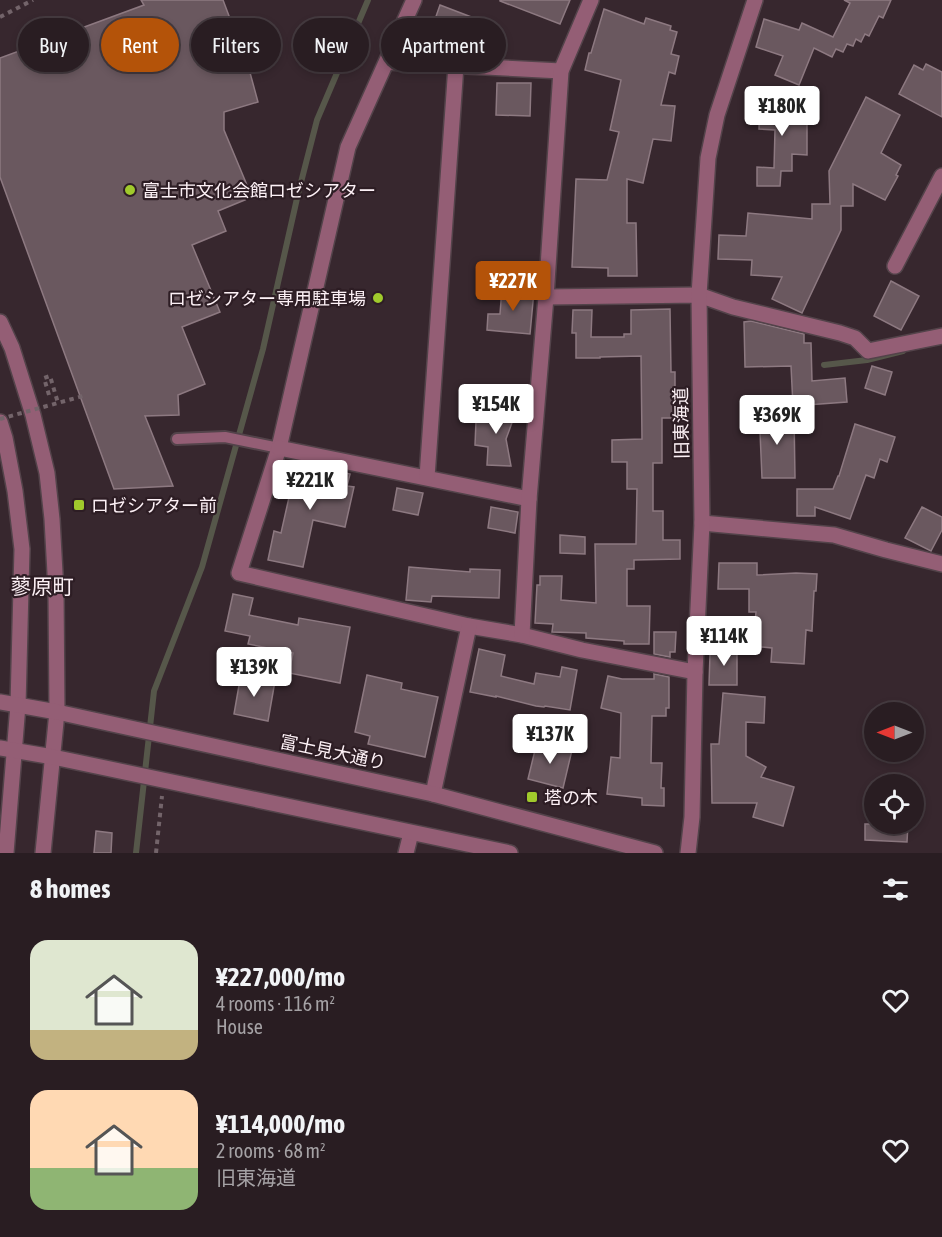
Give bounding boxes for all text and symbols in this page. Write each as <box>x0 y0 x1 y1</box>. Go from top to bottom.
chip: Buy <box>18 18 89 72</box>
chip: Rent <box>101 18 179 72</box>
chip: Filters <box>191 18 281 72</box>
chip: New <box>293 18 369 72</box>
chip: Apartment <box>381 18 506 72</box>
pin: ¥180K <box>740 86 824 137</box>
text: ¥180K <box>759 94 805 117</box>
place label: 富士市文化会館ロゼシアター <box>142 180 376 201</box>
marker: 富士市文化会館ロゼシアター <box>123 183 137 197</box>
pin: ¥227K <box>471 261 555 312</box>
text: ¥227K <box>490 269 536 292</box>
place label: ロゼシアター専用駐車場 <box>168 288 366 309</box>
marker: ロゼシアター専用駐車場 <box>371 291 385 305</box>
pin: ¥154K <box>454 384 538 435</box>
street label: 旧東海道 <box>670 387 692 459</box>
text: ¥154K <box>473 392 519 415</box>
pin: ¥369K <box>735 395 819 446</box>
text: ¥369K <box>754 403 800 426</box>
pin: ¥221K <box>268 460 352 511</box>
text: ¥221K <box>287 468 333 491</box>
place label: ロゼシアター前 <box>91 495 217 516</box>
marker: ロゼシアター前 <box>72 498 86 512</box>
district label: 蓼原町 <box>11 574 74 598</box>
pin: ¥114K <box>682 616 766 667</box>
text: ¥114K <box>701 624 747 647</box>
pin: ¥139K <box>212 647 296 698</box>
text: ¥139K <box>231 655 277 678</box>
north arrow <box>864 702 924 762</box>
map controls <box>864 702 924 834</box>
pin: ¥137K <box>508 714 592 765</box>
text: ¥137K <box>527 722 573 745</box>
street label: 富士見大通り <box>278 731 388 773</box>
button: locate <box>864 774 924 834</box>
place label: 塔の木 <box>544 787 598 808</box>
marker: 塔の木 <box>525 790 539 804</box>
icon: filters <box>879 873 912 906</box>
text: 8 homes <box>30 874 110 904</box>
text: ¥227,000/mo <box>216 962 345 992</box>
icon: home <box>78 964 150 1036</box>
icon: heart <box>879 984 912 1017</box>
text: 4 rooms · 116 m² <box>216 992 335 1015</box>
text: House <box>216 1015 263 1038</box>
text: ¥114,000/mo <box>216 1109 345 1139</box>
icon: home <box>78 1114 150 1186</box>
icon: heart <box>879 1134 912 1167</box>
text: 2 rooms · 68 m² <box>216 1139 326 1162</box>
text: 旧東海道 <box>216 1166 296 1189</box>

